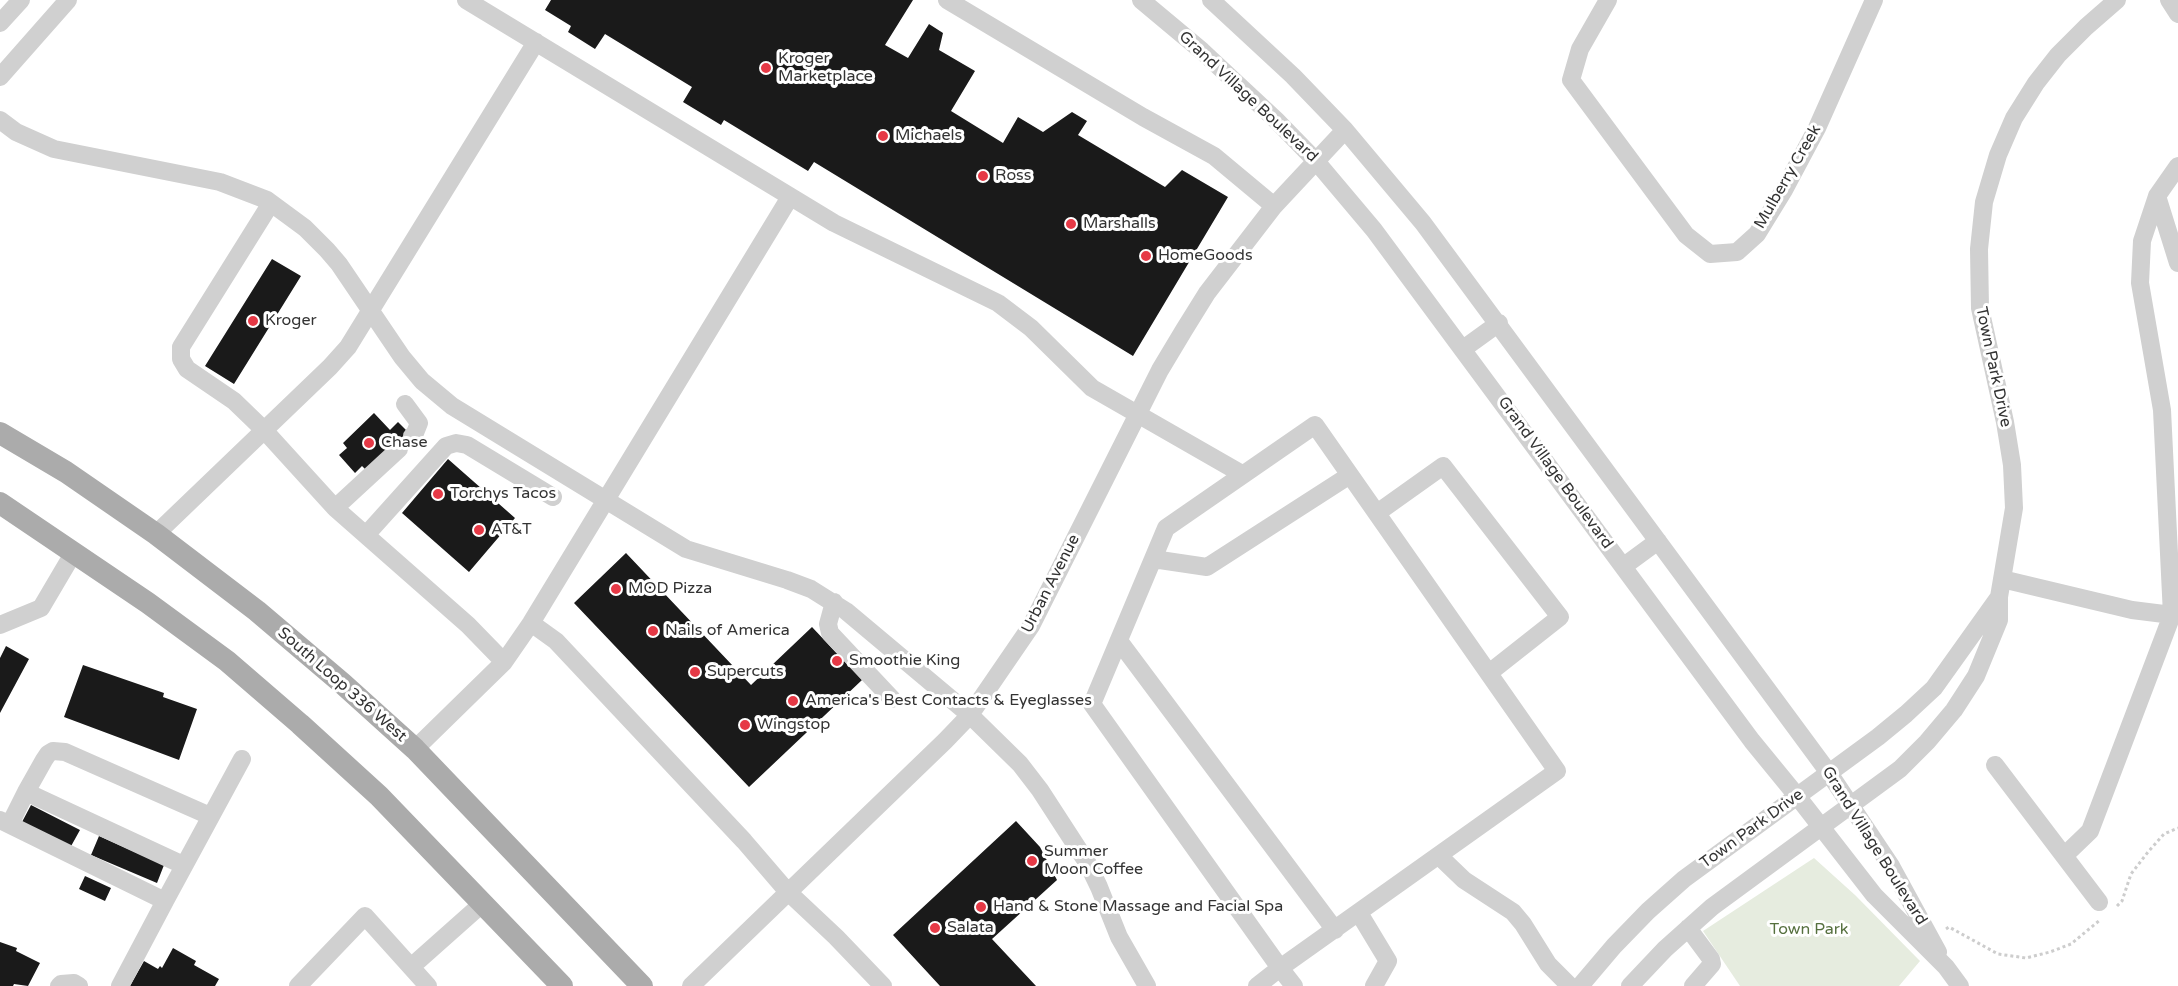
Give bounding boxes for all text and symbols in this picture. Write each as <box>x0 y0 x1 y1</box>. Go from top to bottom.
street label: Grand Village Boulevard <box>1174 27 1322 167</box>
place label: Kroger Marketplace <box>778 49 873 87</box>
marker: Kroger Marketplace <box>759 61 773 75</box>
street label: Mulberry Creek <box>1750 122 1826 232</box>
place label: Michaels <box>895 126 962 146</box>
marker: Michaels <box>876 129 890 143</box>
place label: Ross <box>995 166 1031 186</box>
marker: Ross <box>976 169 990 183</box>
place label: Marshalls <box>1083 214 1156 234</box>
marker: Marshalls <box>1064 217 1078 231</box>
place label: HomeGoods <box>1158 246 1253 266</box>
marker: HomeGoods <box>1139 249 1153 263</box>
street label: Town Park Drive <box>1971 305 2015 429</box>
place label: Kroger <box>265 311 317 331</box>
marker: Kroger <box>246 314 260 328</box>
street label: Grand Village Boulevard <box>1493 393 1617 553</box>
place label: Chase <box>381 433 428 453</box>
marker: Chase <box>362 436 376 450</box>
place label: Torchys Tacos <box>450 484 556 504</box>
marker: Torchys Tacos <box>431 487 445 501</box>
place label: AT&T <box>491 520 532 540</box>
marker: AT&T <box>472 523 486 537</box>
street label: Urban Avenue <box>1018 531 1084 637</box>
place label: MOD Pizza <box>628 579 712 599</box>
marker: MOD Pizza <box>609 582 623 596</box>
place label: Nails of America <box>665 621 790 641</box>
street label: South Loop 336 West <box>274 624 410 746</box>
marker: Nails of America <box>646 624 660 638</box>
place label: Smoothie King <box>849 651 960 671</box>
marker: Smoothie King <box>830 654 844 668</box>
place label: Supercuts <box>707 662 784 682</box>
marker: Supercuts <box>688 665 702 679</box>
place label: America's Best Contacts & Eyeglasses <box>805 691 1092 711</box>
marker: America's Best Contacts & Eyeglasses <box>786 694 800 708</box>
place label: Wingstop <box>757 715 830 735</box>
marker: Wingstop <box>738 718 752 732</box>
street label: Grand Village Boulevard <box>1817 763 1931 929</box>
street label: Town Park Drive <box>1697 785 1807 873</box>
place label: Summer Moon Coffee <box>1044 842 1143 880</box>
marker: Summer Moon Coffee <box>1025 854 1039 868</box>
place label: Hand & Stone Massage and Facial Spa <box>993 897 1283 917</box>
marker: Hand & Stone Massage and Facial Spa <box>974 900 988 914</box>
place label: Salata <box>947 918 994 938</box>
park label: Town Park <box>1769 920 1849 940</box>
marker: Salata <box>928 921 942 935</box>

